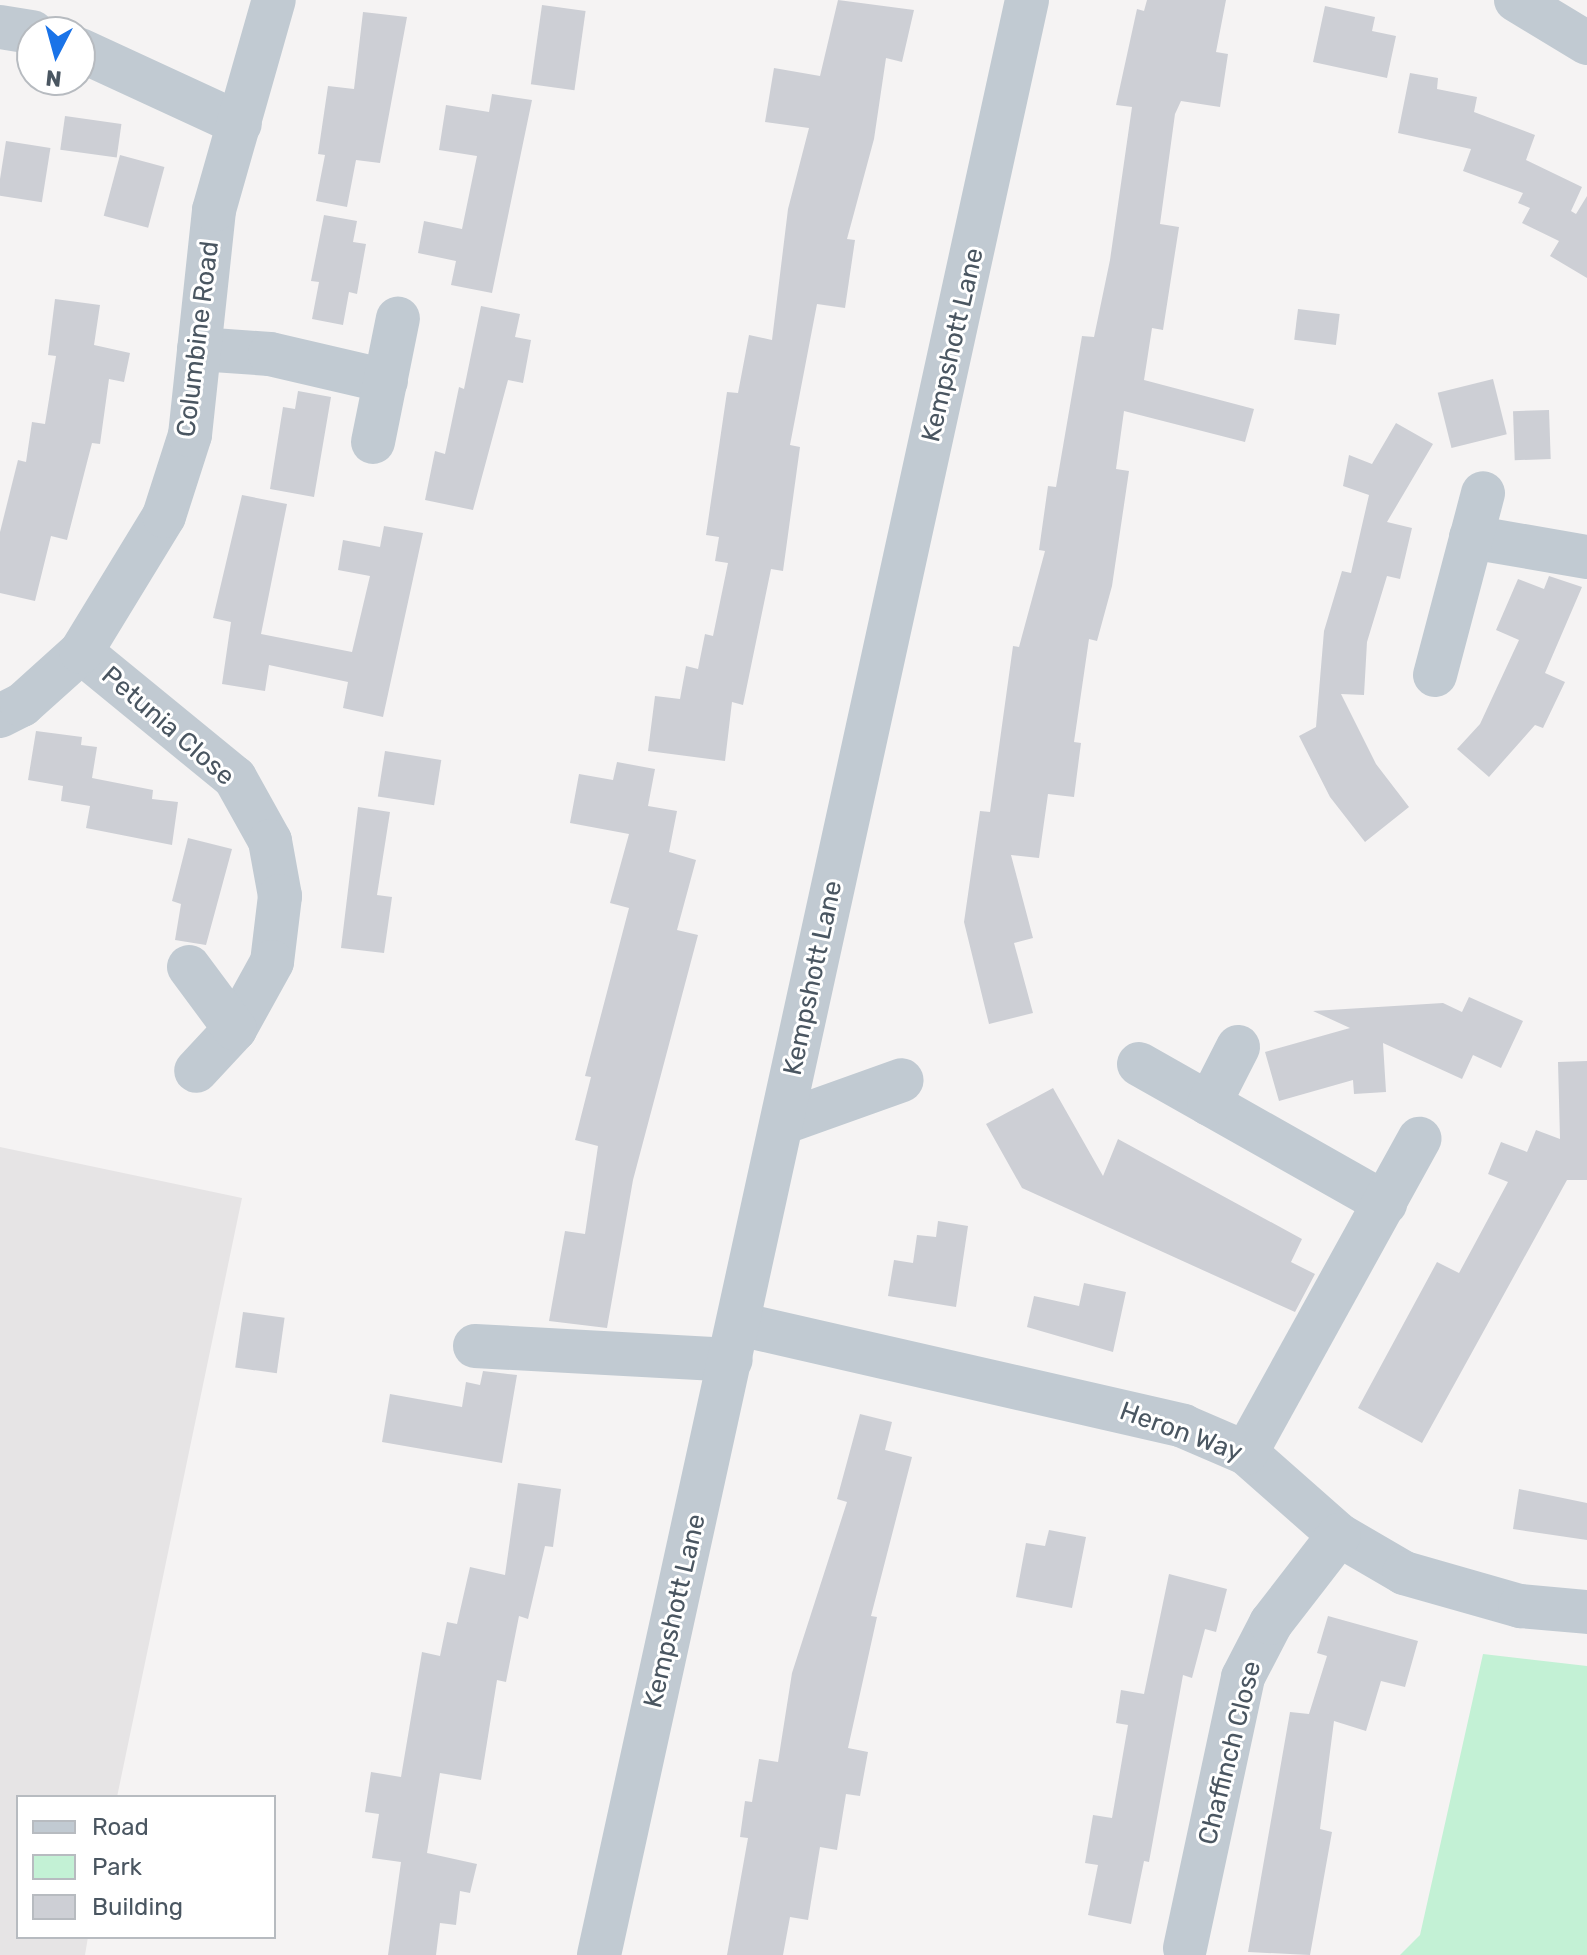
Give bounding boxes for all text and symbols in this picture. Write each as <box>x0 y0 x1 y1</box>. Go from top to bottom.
north arrow <box>16 16 96 96</box>
text: N <box>44 64 63 93</box>
street label: Columbine Road <box>170 239 226 439</box>
street label: Kempshott Lane <box>916 245 990 445</box>
street label: Petunia Close <box>95 660 241 792</box>
street label: Kempshott Lane <box>777 878 849 1078</box>
street label: Heron Way <box>1115 1395 1247 1469</box>
street label: Kempshott Lane <box>638 1511 712 1711</box>
street label: Chaffinch Close <box>1192 1658 1268 1848</box>
legend <box>16 1795 276 1939</box>
text: Road <box>92 1813 149 1841</box>
text: Park <box>92 1853 142 1881</box>
text: Building <box>92 1893 183 1921</box>

